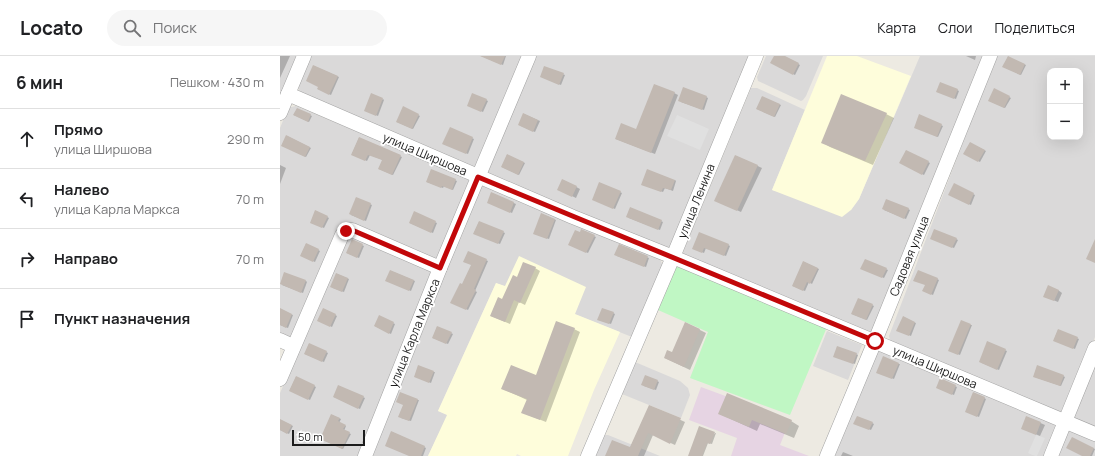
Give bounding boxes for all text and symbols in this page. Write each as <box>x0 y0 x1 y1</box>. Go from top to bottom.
search box <box>107 10 387 46</box>
text: Locato <box>20 15 83 41</box>
icon: search <box>121 17 143 39</box>
text: Поиск <box>153 17 197 38</box>
text: Карта <box>877 18 916 37</box>
text: Слои <box>938 18 972 37</box>
text: Поделиться <box>994 18 1075 37</box>
map controls <box>1047 68 1083 140</box>
button: + <box>1047 68 1083 104</box>
text: 6 мин <box>16 71 63 94</box>
text: Пешком · 430 m <box>170 73 264 91</box>
button: − <box>1047 104 1083 140</box>
text: Прямо <box>54 119 103 140</box>
icon: ahead <box>16 128 38 150</box>
street label: улица Ширшова <box>380 129 470 179</box>
text: 290 m <box>227 130 264 148</box>
text: улица Ширшова <box>54 140 152 158</box>
street label: улица Ленина <box>673 161 719 241</box>
text: Налево <box>54 179 109 200</box>
icon: left <box>16 188 38 210</box>
text: 70 m <box>236 190 264 208</box>
text: улица Карла Маркса <box>54 200 180 218</box>
street label: Садовая улица <box>885 213 933 299</box>
route end <box>337 222 355 240</box>
icon: right <box>16 248 38 270</box>
text: Направо <box>54 248 118 269</box>
text: 70 m <box>236 250 264 268</box>
street label: улица Карла Маркса <box>384 276 444 390</box>
icon: arrive <box>16 308 38 330</box>
text: Пункт назначения <box>54 308 190 329</box>
route start <box>866 332 884 350</box>
street label: улица Ширшова <box>890 342 980 392</box>
scale bar <box>292 428 365 447</box>
text: 50 m <box>298 429 323 444</box>

